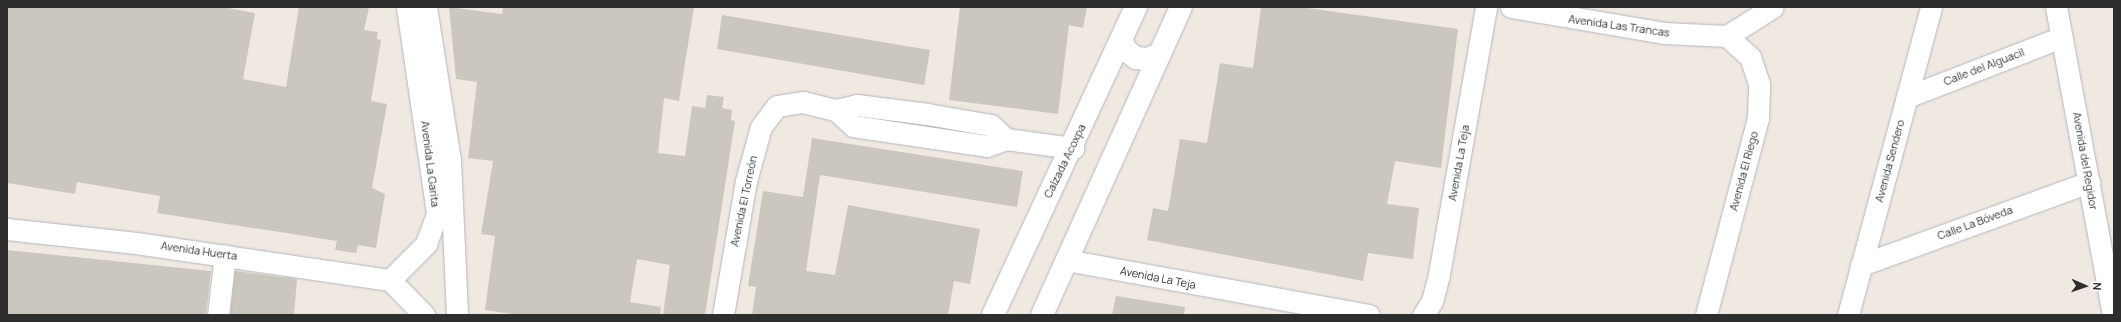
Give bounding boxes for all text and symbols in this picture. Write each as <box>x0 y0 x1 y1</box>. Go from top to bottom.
street label: Avenida Las Trancas <box>1568 12 1670 40</box>
street label: Calle del Alguacil <box>1942 46 2026 88</box>
street label: Avenida del Regidor <box>2070 111 2100 211</box>
street label: Avenida Sendero <box>1873 118 1907 204</box>
street label: Avenida La Garita <box>418 120 442 208</box>
street label: Calzada Acoxpa <box>1041 122 1089 200</box>
street label: Avenida La Teja <box>1446 124 1472 202</box>
street label: Avenida El Riego <box>1727 130 1761 212</box>
street label: Avenida El Torreón <box>728 154 760 248</box>
street label: Calle La Bóveda <box>1936 203 2014 243</box>
street label: Avenida Huerta <box>160 239 238 263</box>
street label: Avenida La Teja <box>1119 264 1197 292</box>
north arrow <box>2065 266 2105 306</box>
text: N <box>2090 282 2105 291</box>

